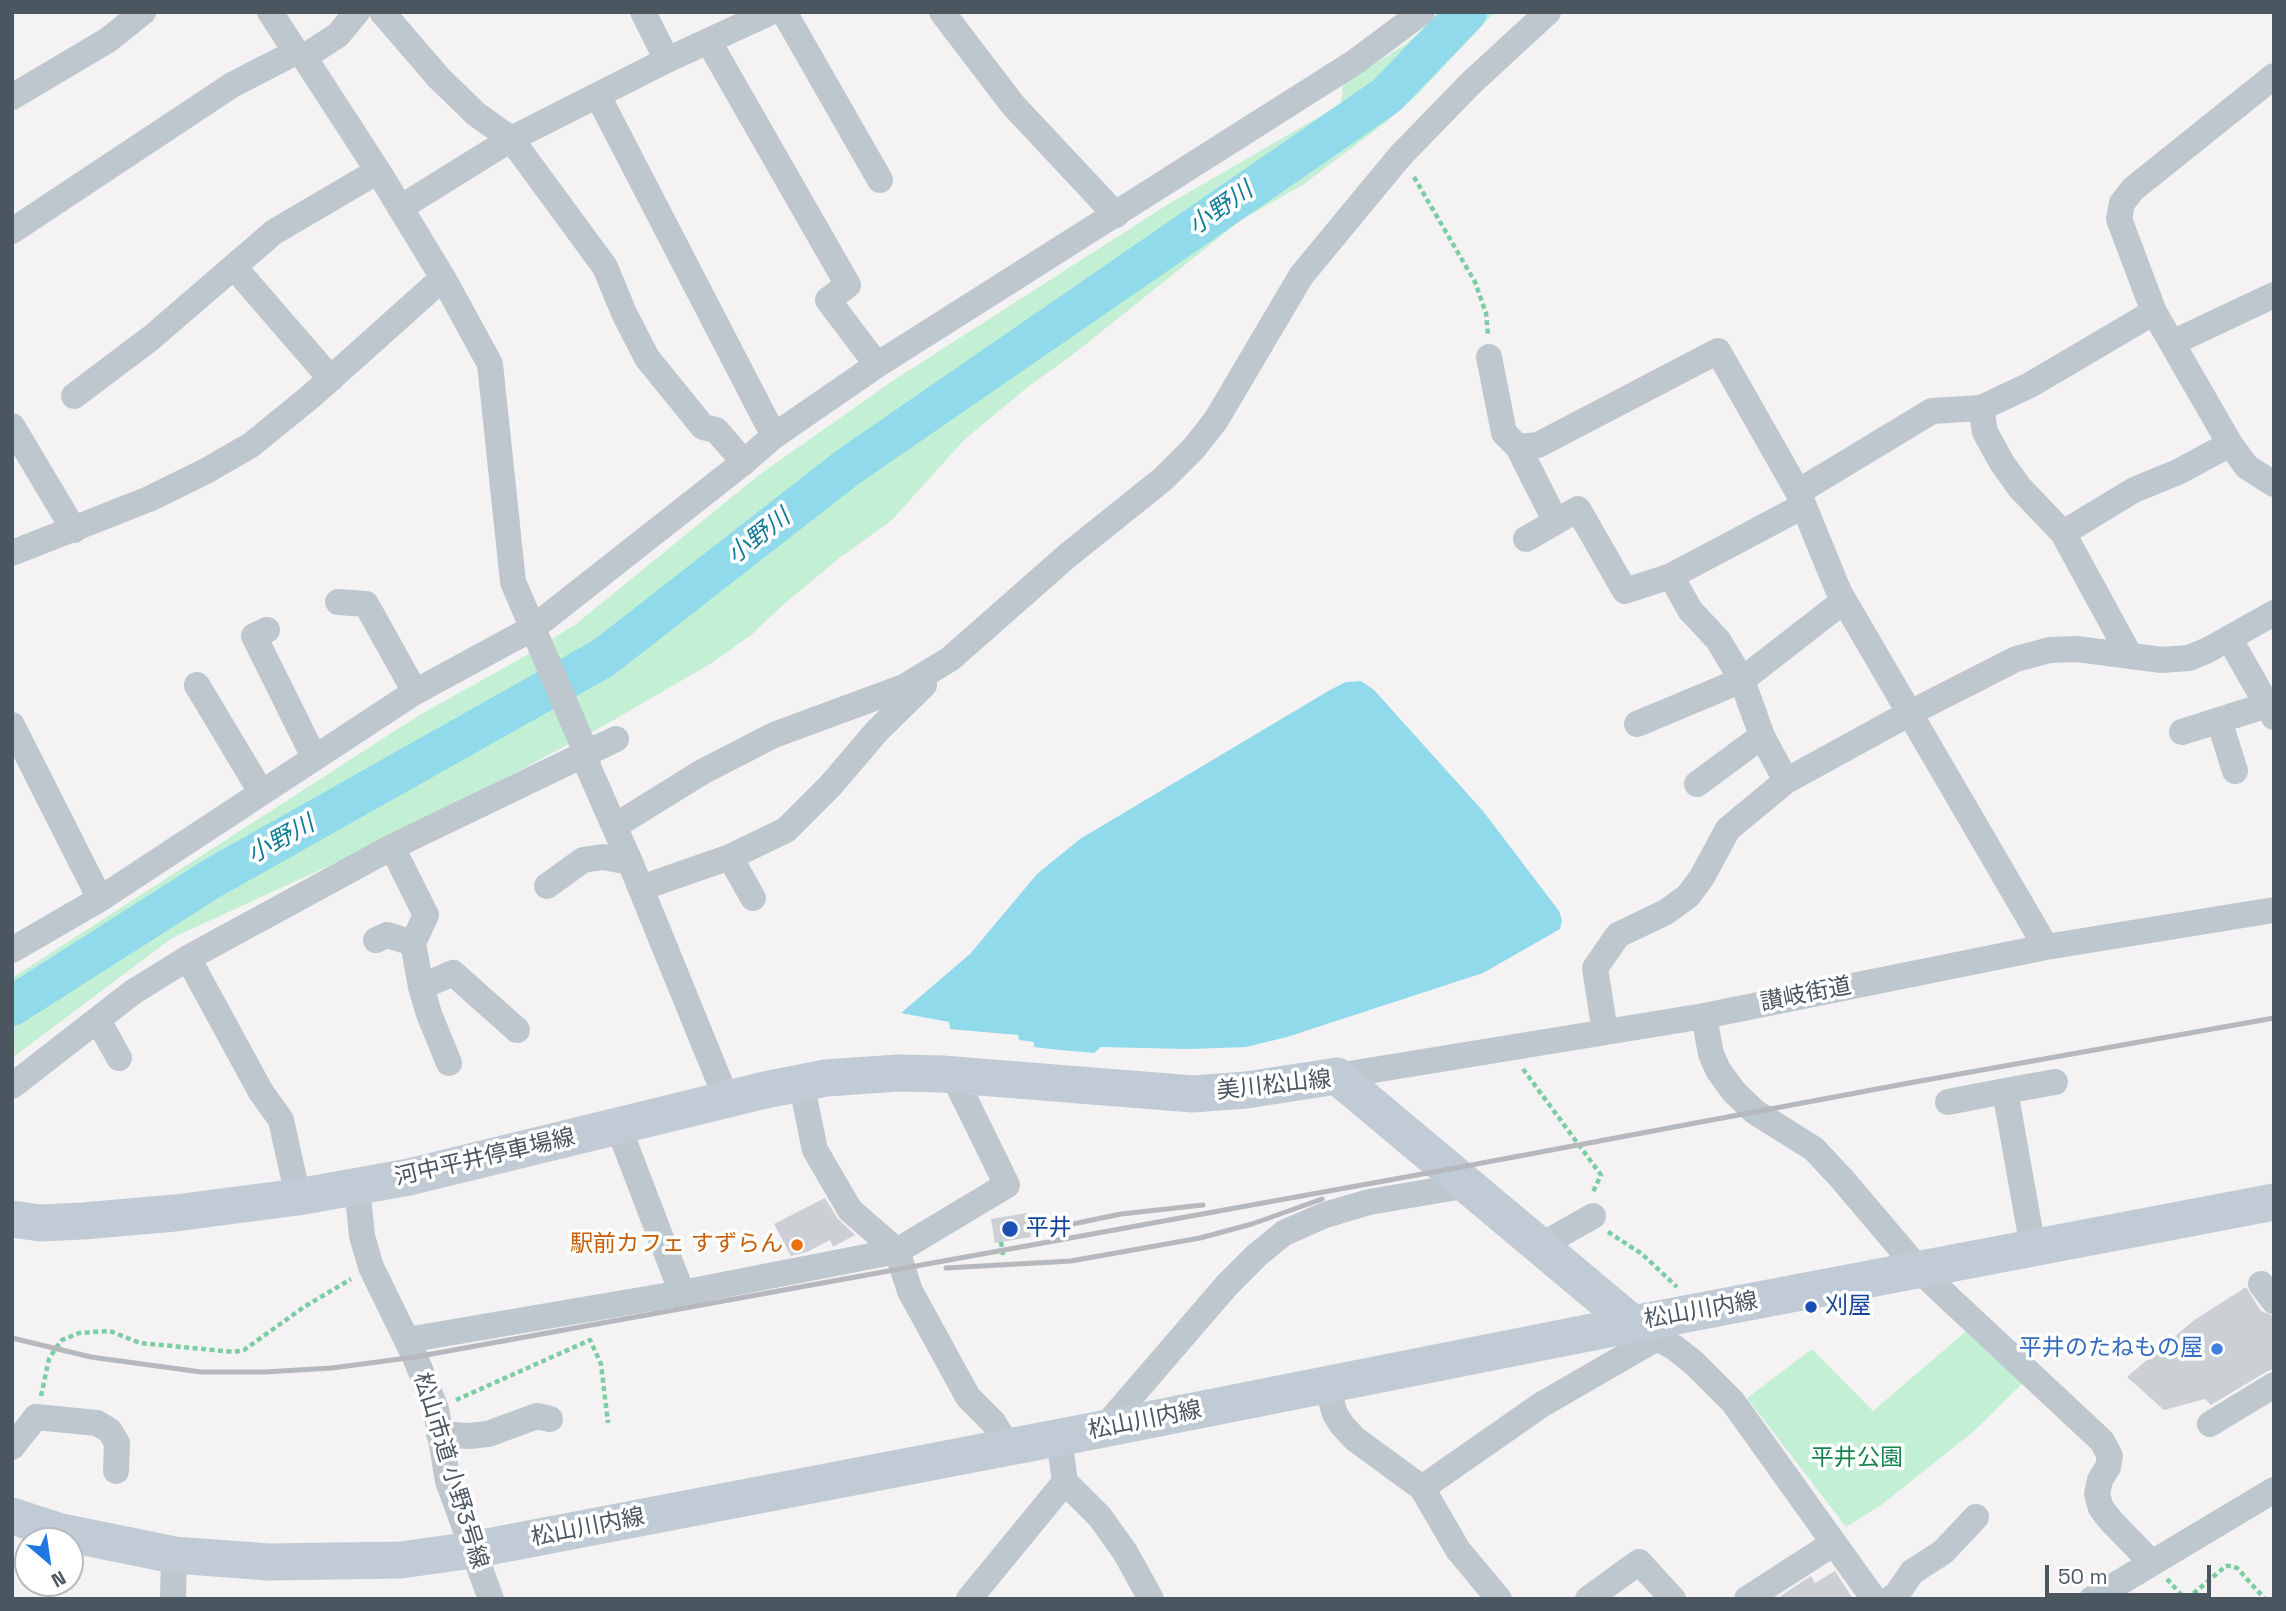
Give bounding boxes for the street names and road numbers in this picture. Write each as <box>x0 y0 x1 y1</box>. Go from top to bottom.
street label: 讃岐街道 <box>1758 973 1854 1017</box>
street label: 美川松山線 <box>1215 1066 1333 1106</box>
street label: 河中平井停車場線 <box>392 1124 578 1192</box>
street label: 松山川内線 <box>1642 1287 1760 1335</box>
street label: 松山市道 小野3号線 <box>407 1370 493 1572</box>
street label: 松山川内線 <box>1086 1396 1204 1446</box>
street label: 松山川内線 <box>529 1503 647 1553</box>

